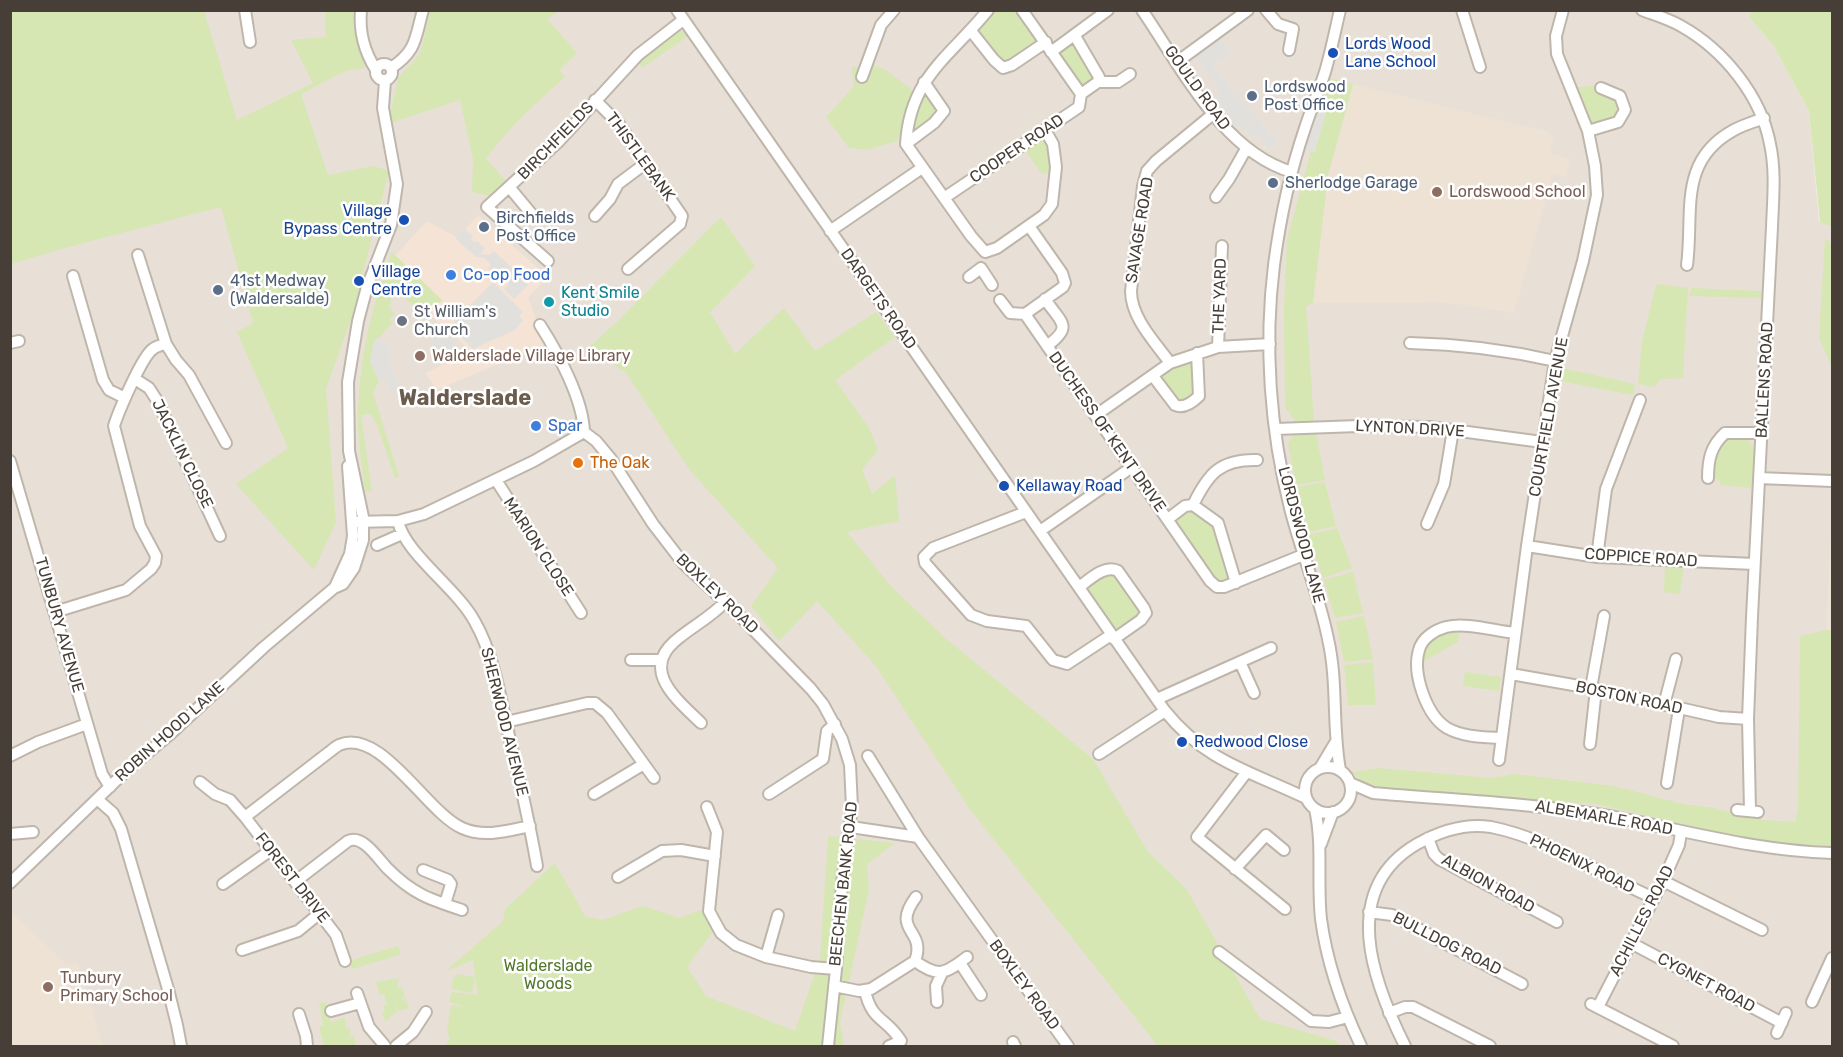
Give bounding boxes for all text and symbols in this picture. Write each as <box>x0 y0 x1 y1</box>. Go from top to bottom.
place label: Lords Wood Lane School <box>1345 34 1436 72</box>
street label: GOULD ROAD <box>1160 42 1234 134</box>
marker: Lords Wood Lane School <box>1326 46 1340 60</box>
place label: Lordswood Post Office <box>1264 77 1346 115</box>
marker: Lordswood Post Office <box>1245 89 1259 103</box>
street label: BIRCHFIELDS <box>514 98 598 184</box>
street label: THISTLEBANK <box>601 109 679 205</box>
street label: COOPER ROAD <box>966 110 1068 188</box>
place label: Sherlodge Garage <box>1285 173 1418 193</box>
street label: SAVAGE ROAD <box>1122 176 1158 284</box>
marker: Sherlodge Garage <box>1266 176 1280 190</box>
place label: Lordswood School <box>1449 182 1586 202</box>
marker: Lordswood School <box>1430 185 1444 199</box>
place label: Village Bypass Centre <box>284 201 392 239</box>
place label: Birchfields Post Office <box>496 208 576 246</box>
marker: Village Bypass Centre <box>397 213 411 227</box>
marker: Birchfields Post Office <box>477 220 491 234</box>
street label: DARGETS ROAD <box>836 245 920 353</box>
street label: THE YARD <box>1209 258 1231 334</box>
place label: Village Centre <box>371 262 421 300</box>
place label: Co-op Food <box>463 265 550 285</box>
marker: Co-op Food <box>444 268 458 282</box>
place label: 41st Medway (Waldersalde) <box>230 271 329 309</box>
marker: Village Centre <box>352 274 366 288</box>
marker: 41st Medway (Waldersalde) <box>211 283 225 297</box>
place label: Kent Smile Studio <box>561 283 640 321</box>
marker: Kent Smile Studio <box>542 295 556 309</box>
place label: St William's Church <box>414 302 496 340</box>
marker: St William's Church <box>395 314 409 328</box>
street label: BALLENS ROAD <box>1752 321 1778 439</box>
street label: COURTFIELD AVENUE <box>1525 336 1573 498</box>
place label: Walderslade Village Library <box>432 346 630 366</box>
street label: DUCHESS OF KENT DRIVE <box>1044 348 1170 516</box>
marker: Walderslade Village Library <box>413 349 427 363</box>
district label: Walderslade <box>399 386 531 412</box>
street label: JACKLIN CLOSE <box>147 396 217 512</box>
place label: Spar <box>548 416 582 436</box>
street label: LYNTON DRIVE <box>1355 417 1465 441</box>
marker: Spar <box>529 419 543 433</box>
place label: The Oak <box>590 453 649 473</box>
marker: The Oak <box>571 456 585 470</box>
street label: LORDSWOOD LANE <box>1274 465 1328 605</box>
place label: Kellaway Road <box>1016 476 1123 496</box>
marker: Kellaway Road <box>997 479 1011 493</box>
street label: MARION CLOSE <box>499 494 577 600</box>
street label: COPPICE ROAD <box>1584 544 1698 572</box>
street label: BOXLEY ROAD <box>672 550 762 638</box>
street label: TUNBURY AVENUE <box>30 555 88 695</box>
street label: SHERWOOD AVENUE <box>476 646 532 798</box>
street label: BOSTON ROAD <box>1574 677 1684 719</box>
street label: ROBIN HOOD LANE <box>112 678 228 786</box>
place label: Redwood Close <box>1194 732 1308 752</box>
marker: Redwood Close <box>1175 735 1189 749</box>
street label: ALBEMARLE ROAD <box>1534 796 1674 840</box>
street label: BEECHEN BANK ROAD <box>826 801 862 967</box>
street label: FOREST DRIVE <box>251 829 333 927</box>
street label: PHOENIX ROAD <box>1526 830 1638 898</box>
street label: ALBION ROAD <box>1438 851 1538 917</box>
street label: ACHILLES ROAD <box>1606 863 1678 979</box>
street label: BULLDOG ROAD <box>1389 908 1505 980</box>
street label: BOXLEY ROAD <box>985 936 1063 1034</box>
street label: CYGNET ROAD <box>1654 949 1758 1017</box>
park label: Walderslade Woods <box>503 956 593 994</box>
place label: Tunbury Primary School <box>60 968 173 1006</box>
marker: Tunbury Primary School <box>41 980 55 994</box>

